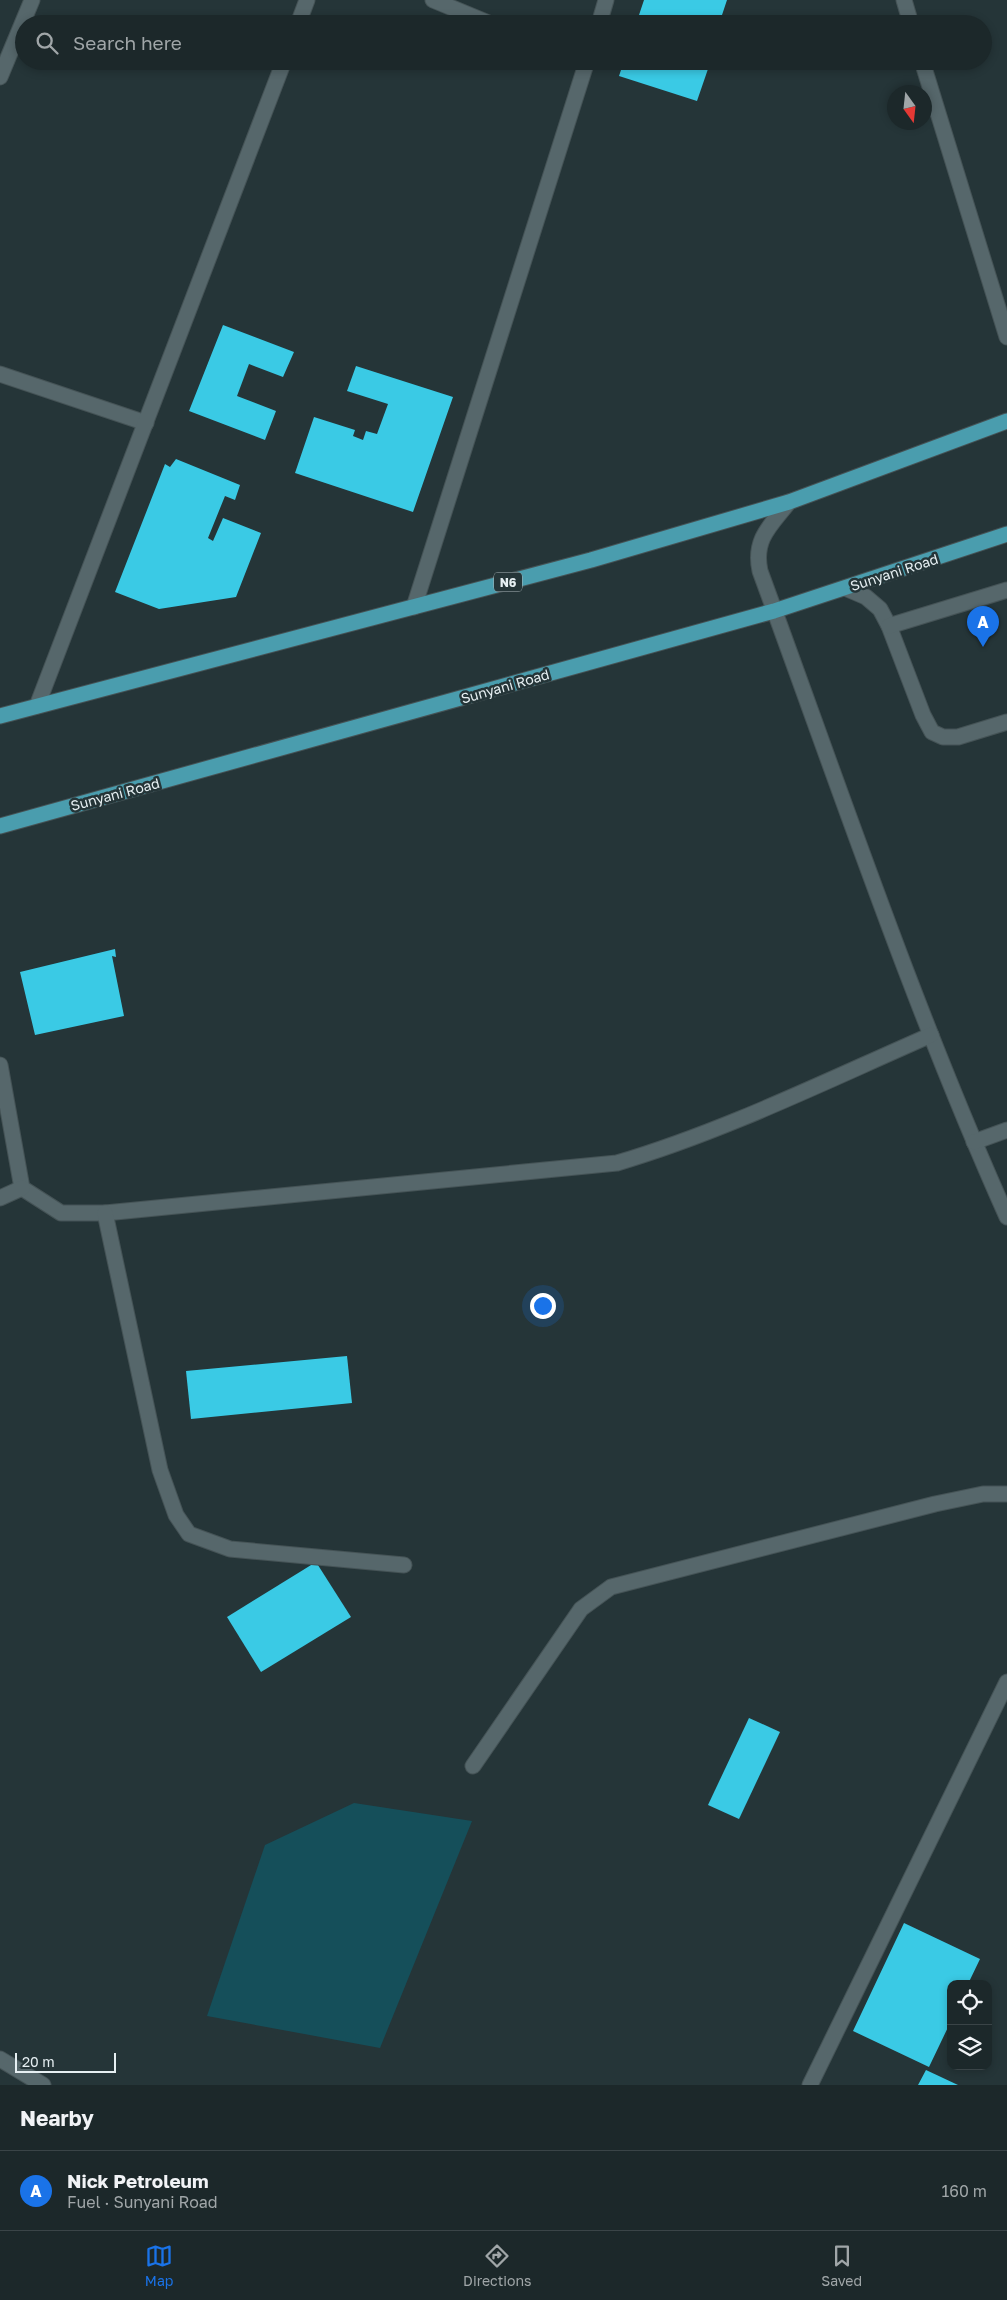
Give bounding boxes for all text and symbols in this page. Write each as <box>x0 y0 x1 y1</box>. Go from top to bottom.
search box <box>15 15 992 70</box>
icon: search <box>33 29 61 57</box>
text: Search here <box>73 31 182 54</box>
north arrow <box>887 85 932 130</box>
street label: Sunyani Road <box>848 550 940 594</box>
road number: N6 <box>494 572 522 592</box>
pin: A <box>967 606 999 647</box>
street label: Sunyani Road <box>459 665 551 707</box>
street label: Sunyani Road <box>69 774 161 814</box>
your location <box>530 1293 556 1319</box>
map controls <box>947 1980 992 2070</box>
button: locate <box>947 1980 992 2025</box>
button: layers <box>947 2025 992 2070</box>
scale bar <box>15 2050 116 2073</box>
text: 20 m <box>22 2053 55 2070</box>
text: Nearby <box>20 2105 94 2131</box>
text: Nick Petroleum <box>67 2169 209 2192</box>
text: A <box>30 2181 42 2201</box>
text: 160 m <box>941 2181 987 2201</box>
text: Fuel · Sunyani Road <box>67 2192 218 2212</box>
tab: Map <box>145 2242 173 2289</box>
tab: Directions <box>463 2242 532 2289</box>
tab: Saved <box>821 2242 862 2289</box>

